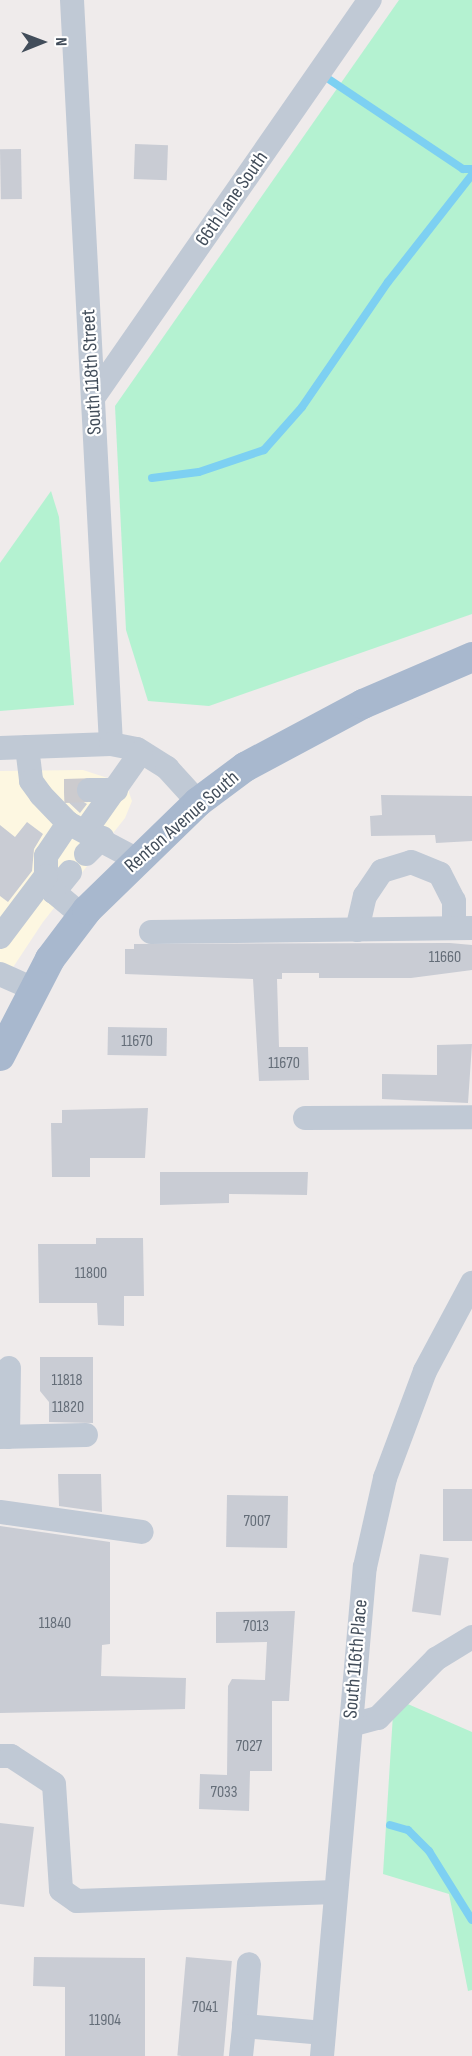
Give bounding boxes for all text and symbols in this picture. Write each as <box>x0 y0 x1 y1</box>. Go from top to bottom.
north arrow <box>12 12 72 72</box>
text: N <box>51 37 70 46</box>
street label: 66th Lane South <box>191 147 273 251</box>
street label: South 118th Street <box>77 309 107 435</box>
street label: Renton Avenue South <box>120 766 244 878</box>
house number: 11660 <box>429 948 461 968</box>
house number: 11670 <box>121 1032 153 1052</box>
house number: 11670 <box>268 1054 300 1074</box>
house number: 11800 <box>75 1264 107 1284</box>
house number: 11818 <box>52 1371 82 1391</box>
house number: 11820 <box>52 1398 84 1418</box>
house number: 7007 <box>244 1512 270 1532</box>
street label: South 116th Place <box>339 1598 373 1720</box>
house number: 11840 <box>39 1614 71 1634</box>
house number: 7013 <box>243 1617 269 1637</box>
house number: 7027 <box>236 1737 262 1757</box>
house number: 7033 <box>211 1783 237 1803</box>
house number: 7041 <box>192 1998 218 2018</box>
house number: 11904 <box>89 2011 121 2031</box>

